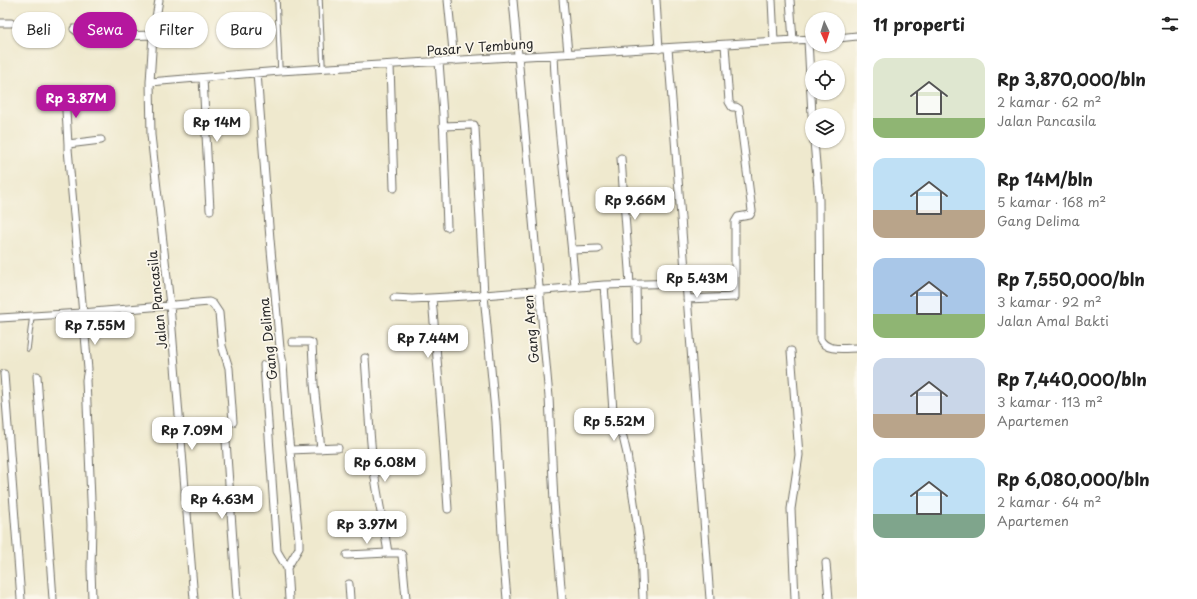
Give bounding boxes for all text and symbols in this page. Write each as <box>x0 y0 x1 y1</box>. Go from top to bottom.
text: 11 properti <box>873 11 965 37</box>
chip: Beli <box>12 12 65 48</box>
chip: Sewa <box>73 12 137 48</box>
chip: Filter <box>145 12 208 48</box>
chip: Baru <box>216 12 276 48</box>
north arrow <box>805 12 845 52</box>
map controls <box>805 12 845 148</box>
icon: filters <box>1159 13 1181 35</box>
street label: Pasar V Tembung <box>426 33 534 60</box>
button: locate <box>805 60 845 100</box>
text: Rp 3,870,000/bln <box>997 66 1146 92</box>
icon: home <box>905 74 953 122</box>
pin: Rp 3.87M <box>35 85 117 119</box>
text: Rp 3.87M <box>45 88 107 107</box>
text: 2 kamar · 62 m² <box>997 92 1101 111</box>
button: layers <box>805 108 845 148</box>
pin: Rp 14M <box>184 109 250 143</box>
text: Jalan Pancasila <box>997 111 1096 130</box>
text: Rp 14M <box>193 112 241 131</box>
text: Rp 14M/bln <box>997 166 1093 192</box>
icon: home <box>905 174 953 222</box>
pin: Rp 9.66M <box>594 187 676 221</box>
text: Rp 9.66M <box>604 190 666 209</box>
text: 5 kamar · 168 m² <box>997 192 1106 211</box>
text: Gang Delima <box>997 211 1080 230</box>
street label: Jalan Pancasila <box>142 249 171 350</box>
pin: Rp 5.43M <box>656 265 738 299</box>
text: Rp 7,550,000/bln <box>997 266 1145 292</box>
text: Rp 5.43M <box>666 268 728 287</box>
icon: home <box>905 274 953 322</box>
text: 3 kamar · 92 m² <box>997 292 1102 311</box>
street label: Gang Aren <box>518 294 543 364</box>
street label: Gang Delima <box>254 296 281 381</box>
text: Jalan Amal Bakti <box>997 311 1109 330</box>
pin: Rp 7.55M <box>54 312 136 346</box>
text: Rp 7.55M <box>65 315 125 334</box>
pin: Rp 7.44M <box>387 325 469 359</box>
text: Rp 7.44M <box>397 328 459 347</box>
text: Rp 7,440,000/bln <box>997 366 1147 392</box>
icon: home <box>905 374 953 422</box>
text: 3 kamar · 113 m² <box>997 392 1103 411</box>
pin: Rp 5.52M <box>573 408 655 442</box>
text: Rp 5.52M <box>583 411 645 430</box>
text: Apartemen <box>997 411 1069 430</box>
pin: Rp 7.09M <box>151 417 233 451</box>
text: Rp 7.09M <box>161 420 223 439</box>
pin: Rp 6.08M <box>344 449 426 483</box>
text: Rp 6.08M <box>354 452 416 471</box>
text: Rp 6,080,000/bln <box>997 466 1150 492</box>
icon: home <box>905 474 953 522</box>
pin: Rp 4.63M <box>181 486 263 520</box>
text: Rp 4.63M <box>190 489 254 508</box>
text: 2 kamar · 64 m² <box>997 492 1101 511</box>
pin: Rp 3.97M <box>326 511 408 545</box>
text: Apartemen <box>997 511 1069 530</box>
text: Rp 3.97M <box>336 514 398 533</box>

